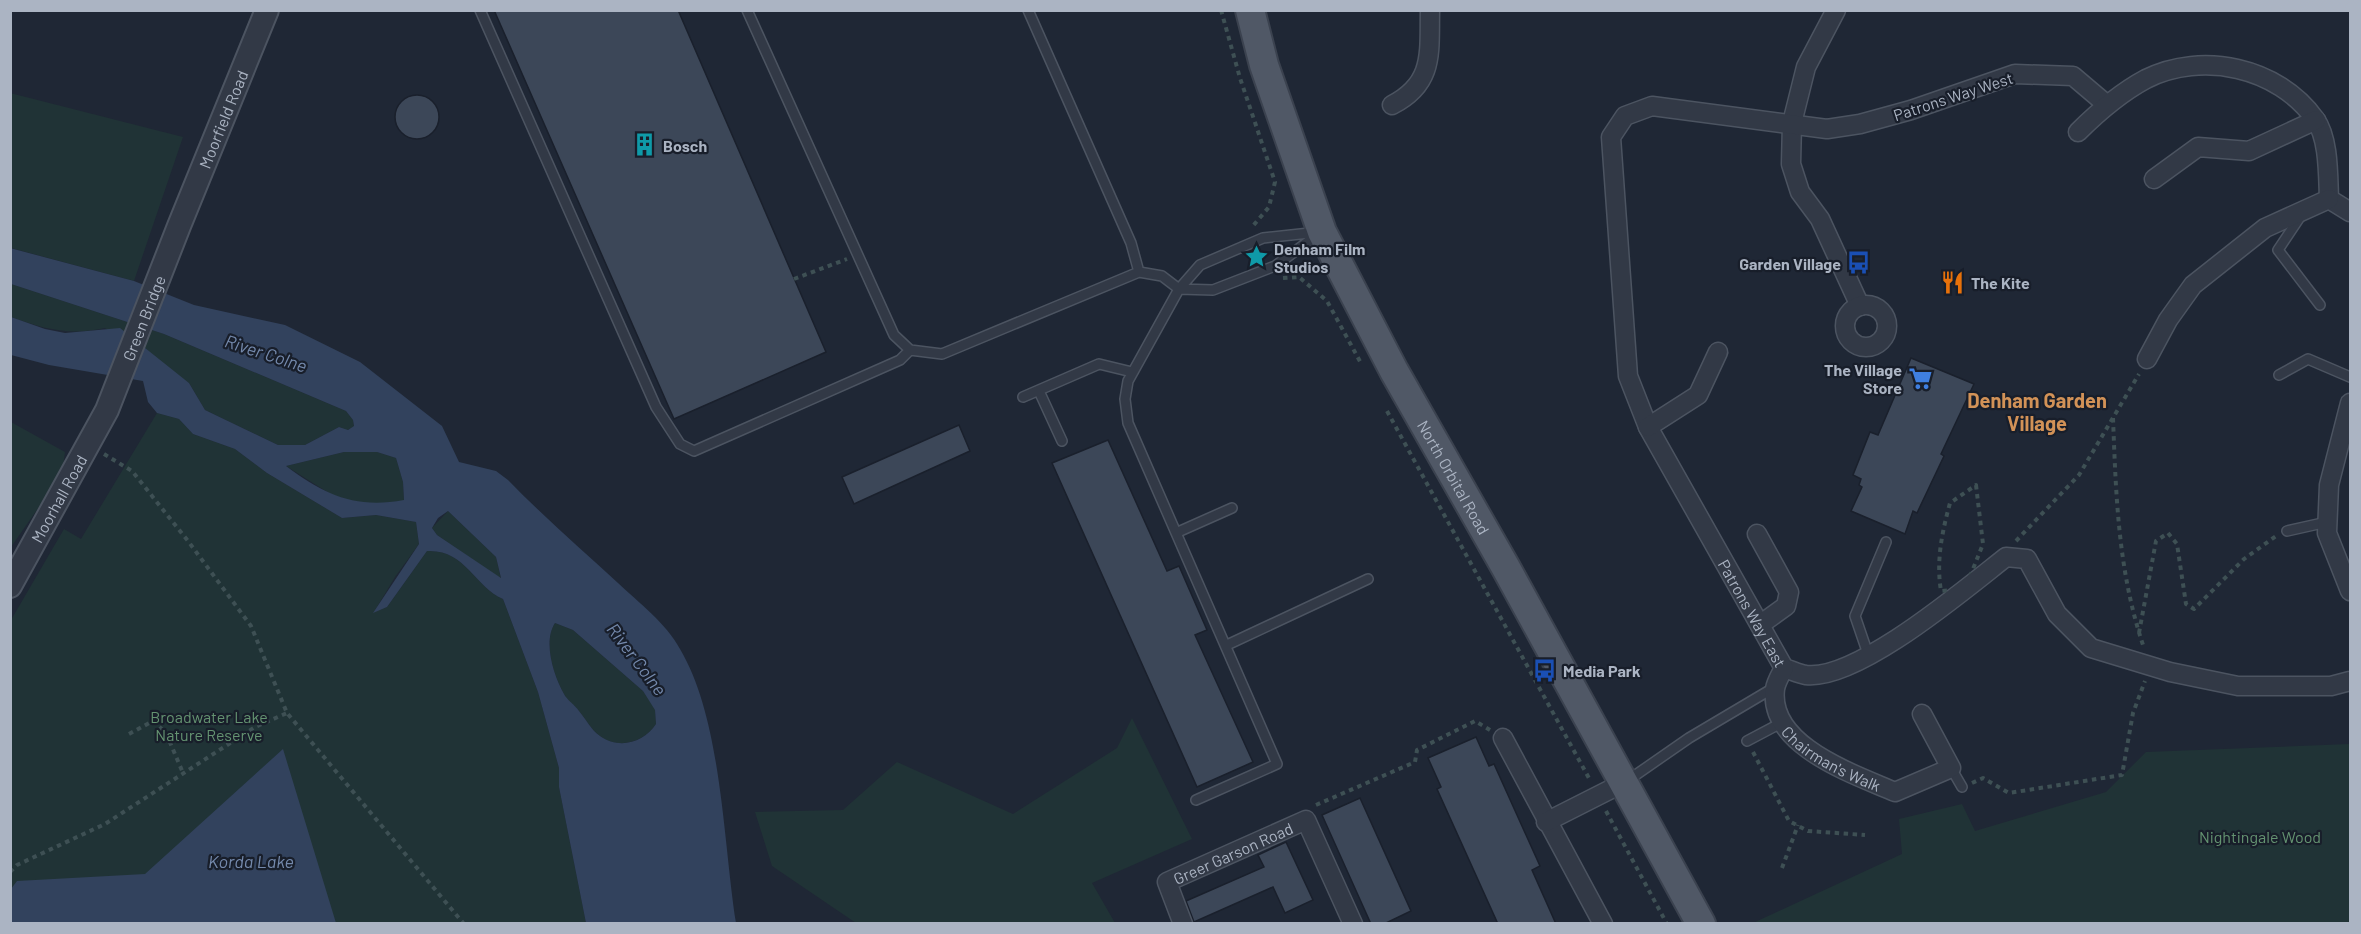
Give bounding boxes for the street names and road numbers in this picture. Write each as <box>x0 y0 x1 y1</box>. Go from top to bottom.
street label: Moorfield Road <box>194 67 251 171</box>
street label: Patrons Way West <box>1891 68 2015 124</box>
street label: Green Bridge <box>118 272 168 363</box>
street label: North Orbital Road <box>1414 417 1494 537</box>
street label: Moorhall Road <box>26 451 90 546</box>
street label: Patrons Way East <box>1715 556 1791 670</box>
street label: Chairman's Walk <box>1778 722 1884 794</box>
street label: Greer Garson Road <box>1170 818 1296 888</box>

